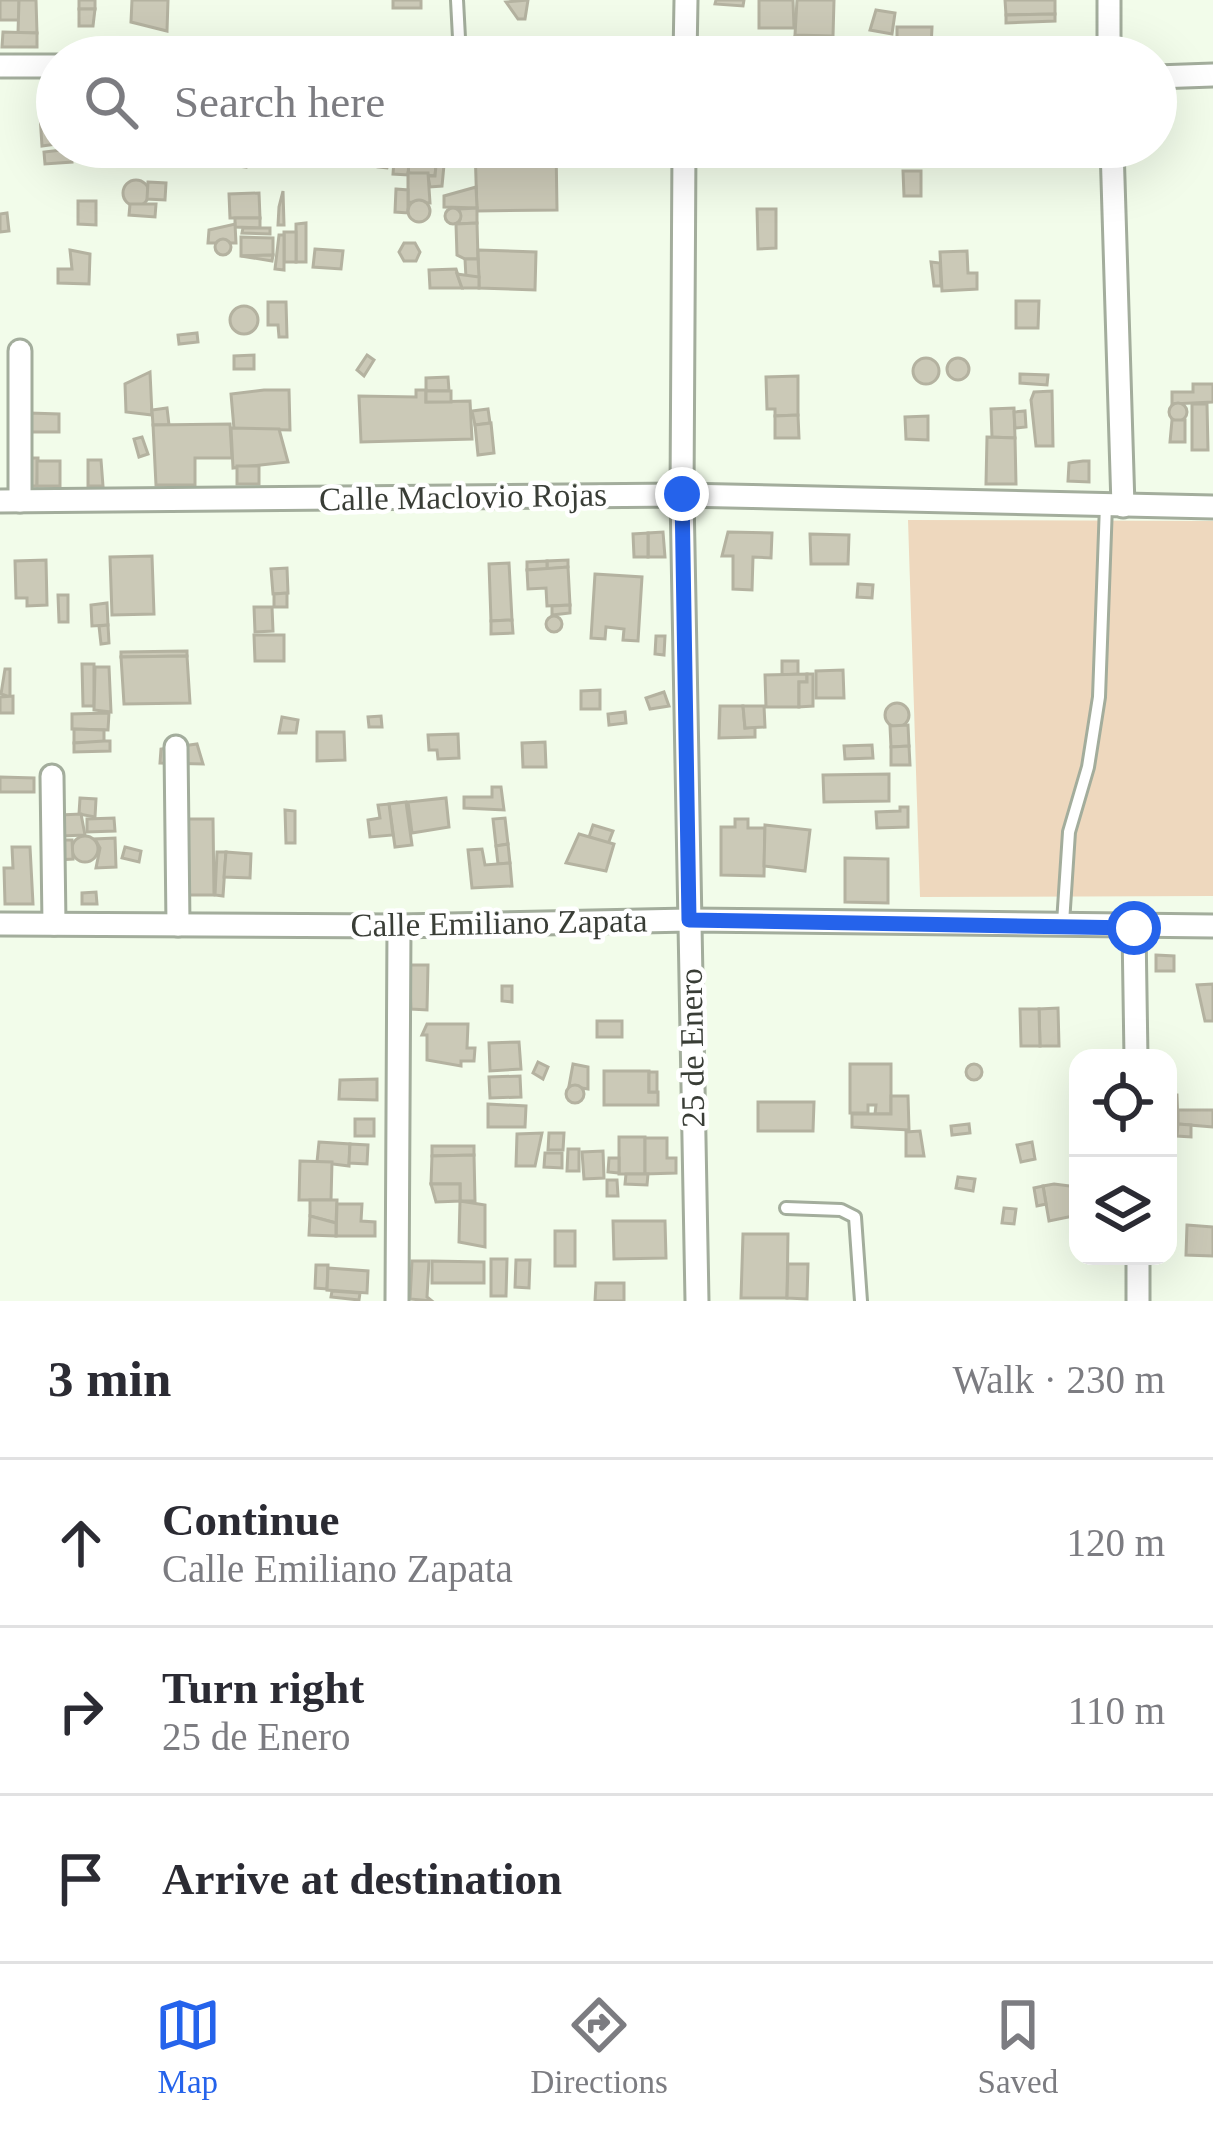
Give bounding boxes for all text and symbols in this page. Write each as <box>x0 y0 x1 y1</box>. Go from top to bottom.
search box <box>36 36 1177 168</box>
icon: search <box>78 69 144 135</box>
text: Search here <box>174 77 385 127</box>
route end <box>655 467 709 521</box>
street label: Calle Maclovio Rojas <box>319 476 607 518</box>
route start <box>1107 901 1161 955</box>
street label: Calle Emiliano Zapata <box>350 902 648 944</box>
street label: 25 de Enero <box>673 968 711 1128</box>
map controls <box>1069 1049 1177 1265</box>
button: locate <box>1069 1049 1177 1157</box>
button: layers <box>1069 1157 1177 1265</box>
text: 3 min <box>48 1351 171 1407</box>
text: Walk · 230 m <box>953 1358 1165 1401</box>
text: Continue <box>162 1495 340 1545</box>
icon: ahead <box>48 1510 114 1576</box>
text: 120 m <box>1066 1521 1165 1564</box>
text: Calle Emiliano Zapata <box>162 1547 513 1590</box>
text: Turn right <box>162 1663 364 1713</box>
icon: right <box>48 1678 114 1744</box>
text: 110 m <box>1068 1689 1165 1732</box>
text: 25 de Enero <box>162 1715 350 1758</box>
icon: arrive <box>48 1846 114 1912</box>
text: Arrive at destination <box>162 1854 562 1904</box>
tab: Map <box>155 1992 221 2101</box>
tab: Directions <box>530 1992 668 2101</box>
tab: Saved <box>978 1992 1058 2101</box>

